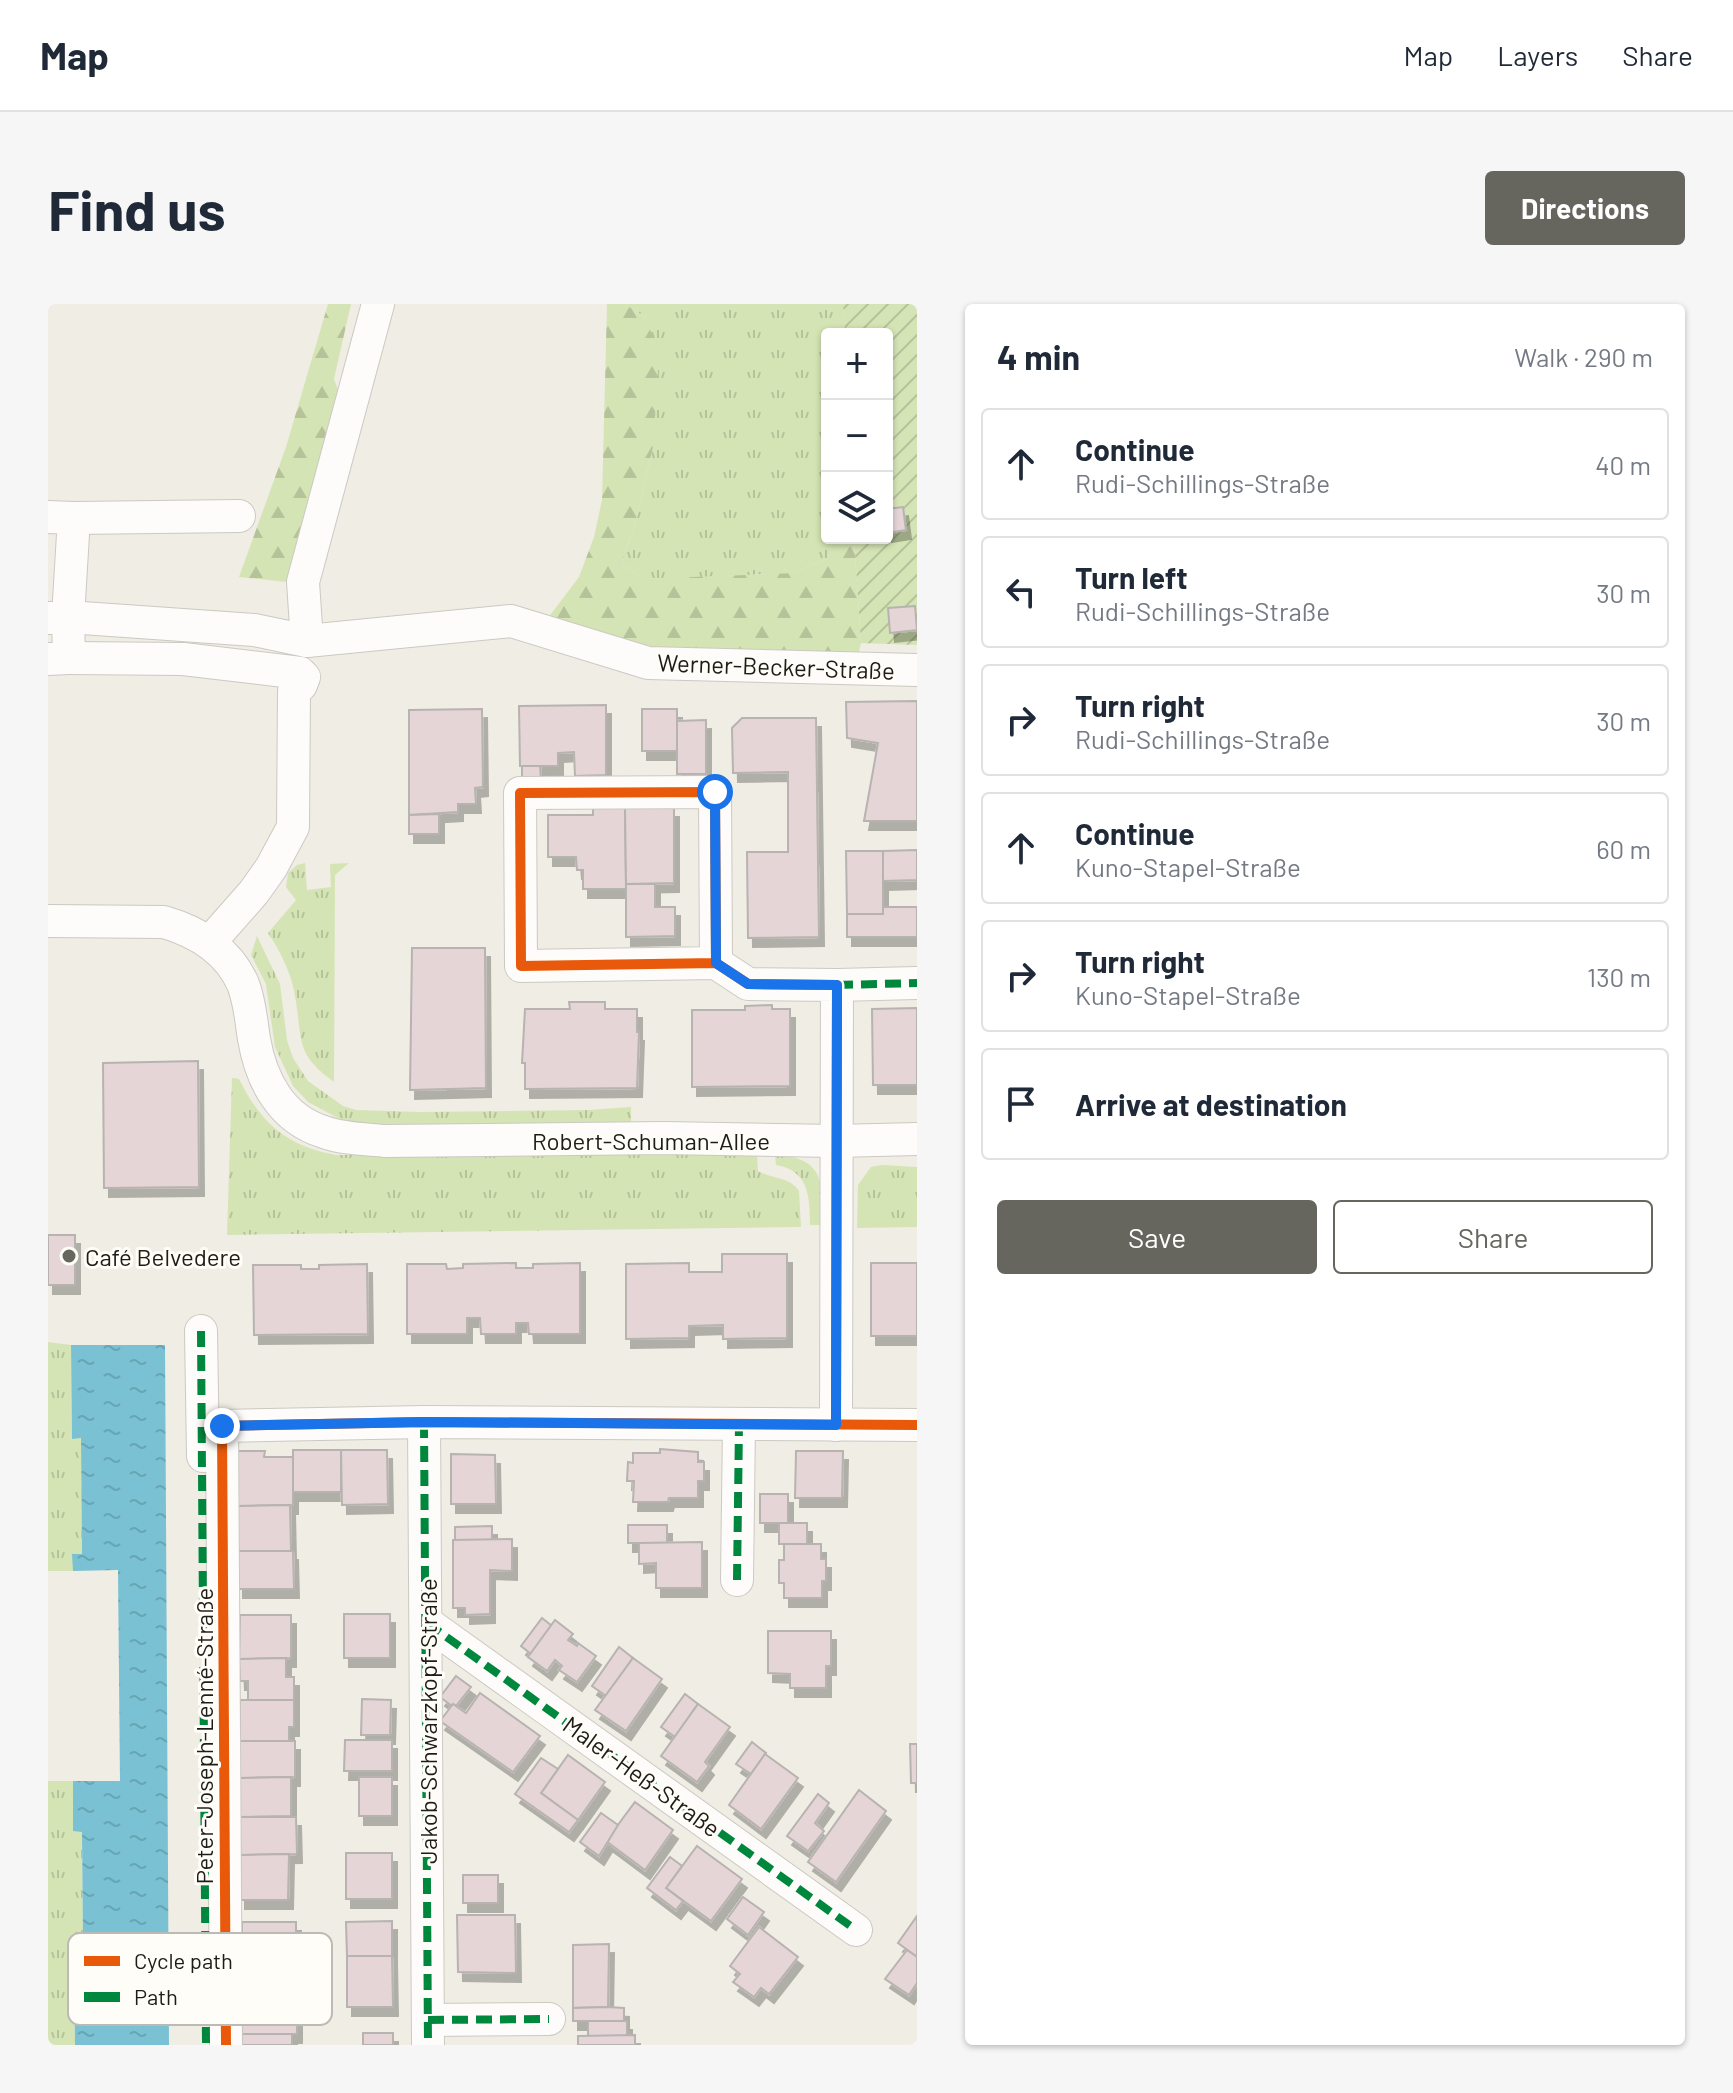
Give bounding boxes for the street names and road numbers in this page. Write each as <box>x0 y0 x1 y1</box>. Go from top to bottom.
street label: Werner-Becker-Straße <box>657 647 895 685</box>
street label: Robert-Schuman-Allee <box>532 1126 770 1155</box>
street label: Jakob-Schwarzkopf-Straße <box>413 1578 442 1864</box>
street label: Peter-Joseph-Lenné-Straße <box>189 1588 218 1884</box>
street label: Maler-Heß-Straße <box>558 1709 726 1843</box>

